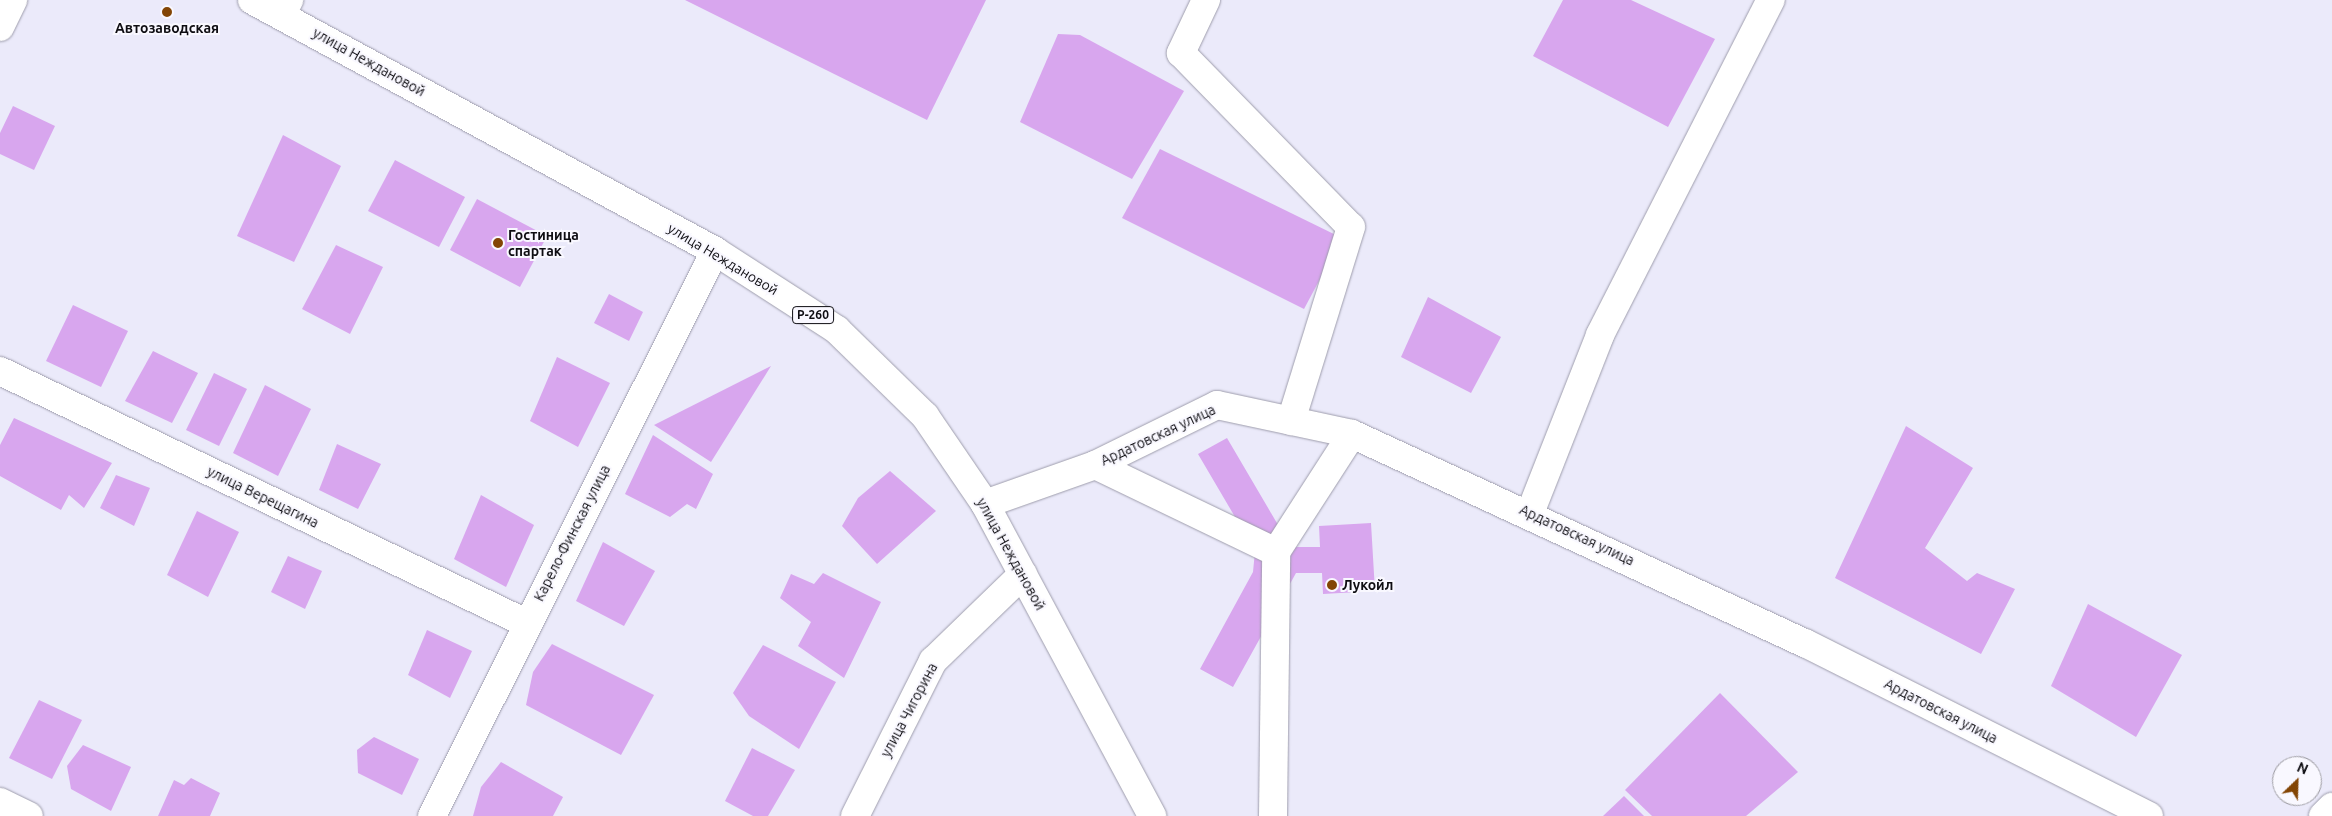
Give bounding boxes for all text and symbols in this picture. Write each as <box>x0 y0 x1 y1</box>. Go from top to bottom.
marker: Автозаводская <box>161 6 173 18</box>
place label: Автозаводская <box>115 20 219 36</box>
street label: улица Неждановой <box>310 24 428 100</box>
street label: улица Неждановой <box>665 219 781 299</box>
place label: Гостиница спартак <box>508 227 579 260</box>
marker: Гостиница спартак <box>492 237 504 249</box>
road number: Р-260 <box>792 306 834 324</box>
street label: Ардатовская улица <box>1098 401 1218 469</box>
street label: Карело-Финская улица <box>530 462 614 604</box>
street label: улица Верещагина <box>204 463 322 531</box>
street label: улица Неждановой <box>973 495 1049 613</box>
street label: Ардатовская улица <box>1517 501 1637 569</box>
place label: Лукойл <box>1342 577 1393 593</box>
marker: Лукойл <box>1326 579 1338 591</box>
street label: улица Чигорина <box>877 660 941 760</box>
street label: Ардатовская улица <box>1882 675 2000 747</box>
north arrow <box>2272 756 2322 806</box>
text: N <box>2295 759 2311 778</box>

